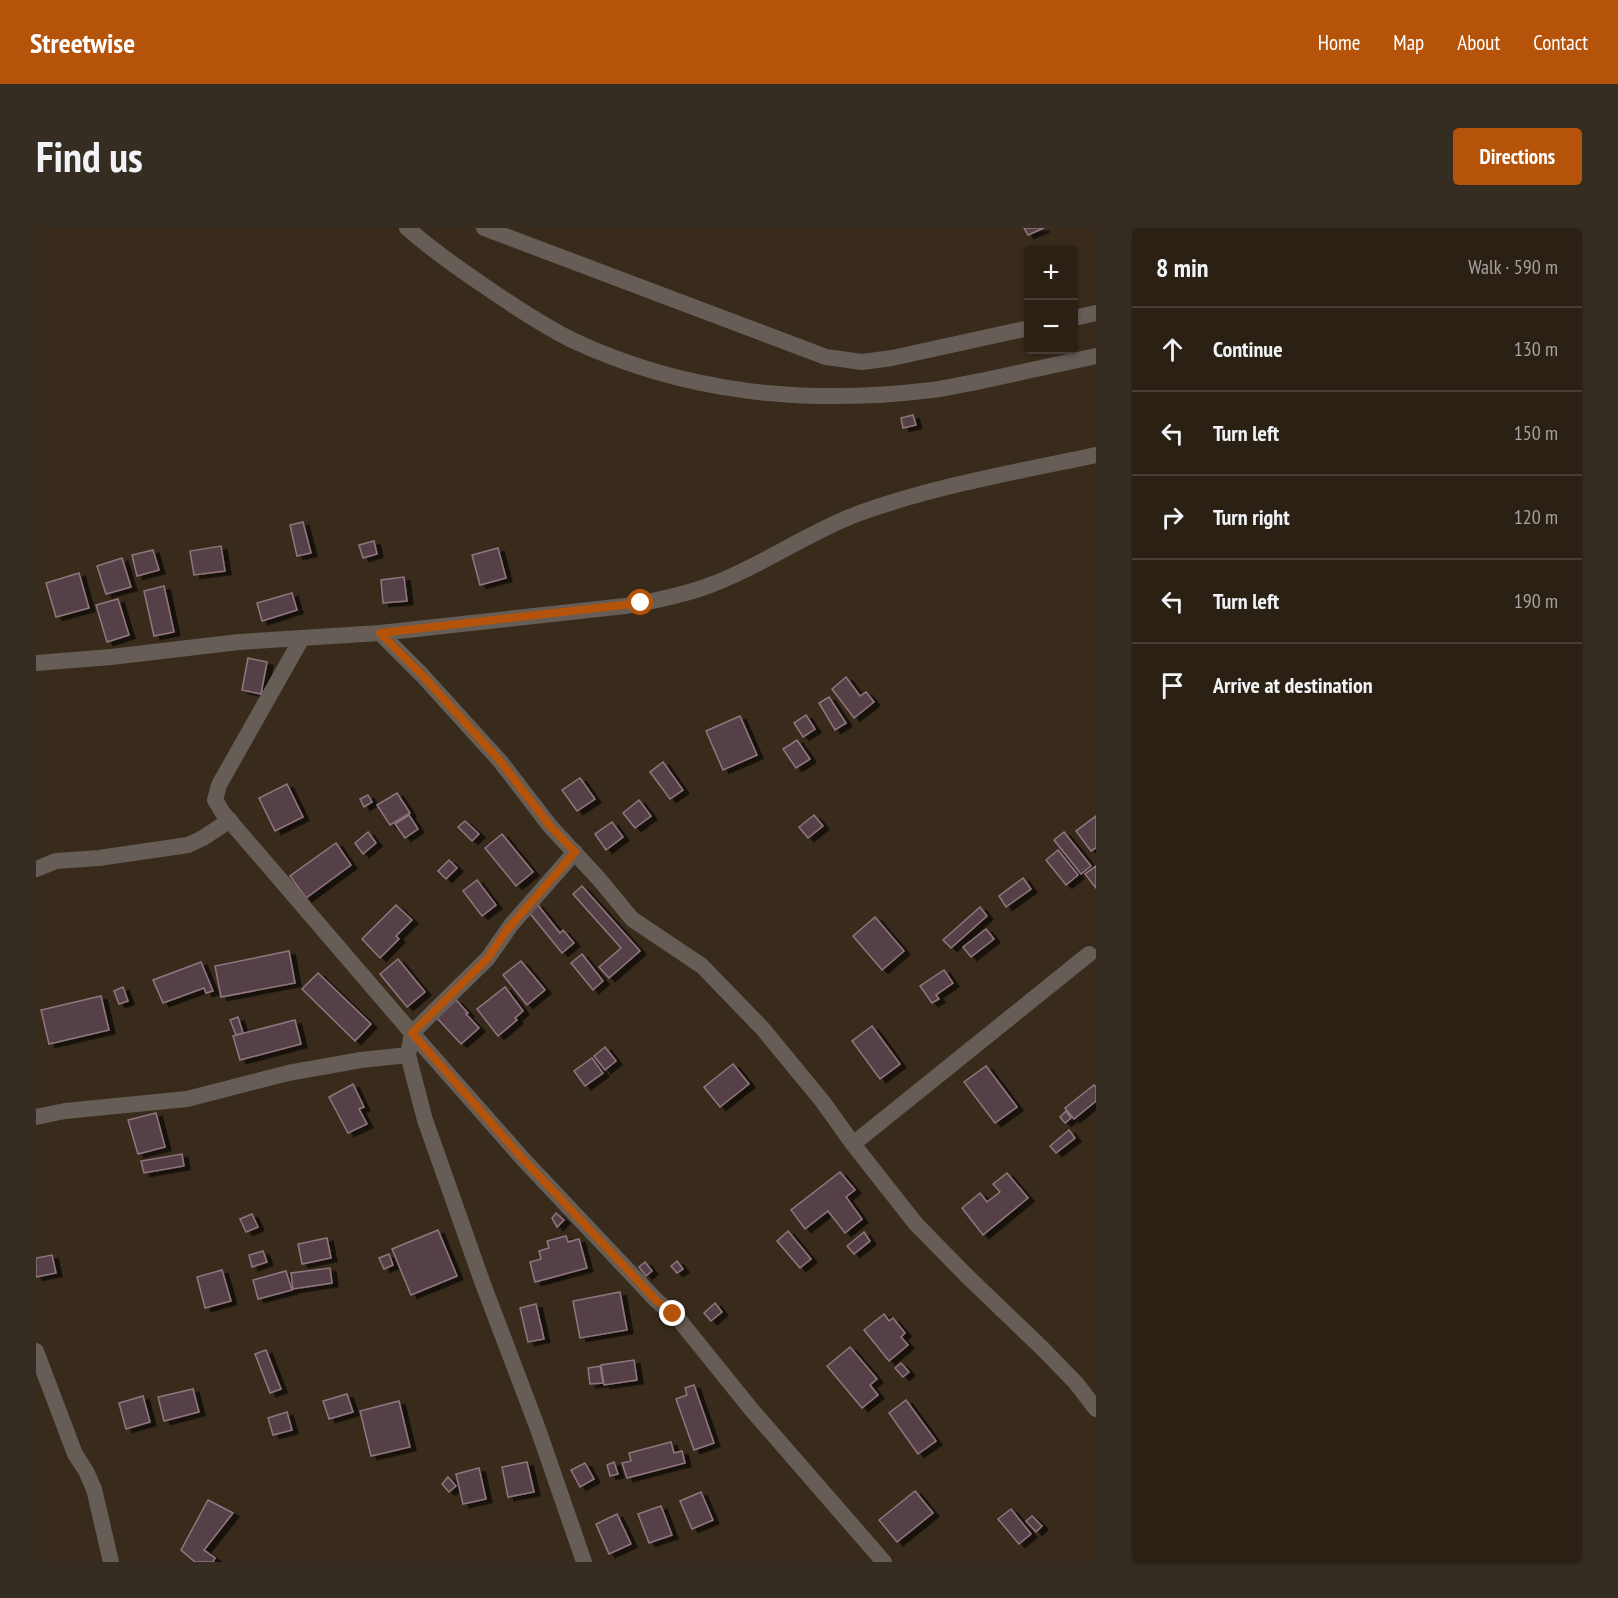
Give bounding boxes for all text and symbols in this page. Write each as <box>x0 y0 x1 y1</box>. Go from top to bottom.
text: Streetwise <box>30 24 135 61</box>
text: Home <box>1318 29 1360 56</box>
text: Map <box>1393 29 1424 56</box>
text: About <box>1457 29 1500 56</box>
text: Contact <box>1533 29 1588 56</box>
button: Directions <box>1453 128 1582 185</box>
text: Find us <box>36 129 143 184</box>
map controls <box>1024 246 1078 354</box>
button: + <box>1024 246 1078 300</box>
text: 8 min <box>1156 251 1209 284</box>
text: Walk · 590 m <box>1468 254 1558 280</box>
button: − <box>1024 300 1078 354</box>
icon: ahead <box>1156 333 1189 366</box>
text: Continue <box>1213 335 1283 363</box>
text: 130 m <box>1514 336 1558 362</box>
icon: left <box>1156 417 1189 450</box>
text: Turn left <box>1213 419 1279 447</box>
text: 150 m <box>1514 420 1558 446</box>
icon: right <box>1156 501 1189 534</box>
text: Turn right <box>1213 503 1290 531</box>
text: 120 m <box>1514 504 1558 530</box>
icon: left <box>1156 585 1189 618</box>
text: Turn left <box>1213 587 1279 615</box>
text: 190 m <box>1514 588 1558 614</box>
route start <box>627 589 653 615</box>
icon: arrive <box>1156 669 1189 702</box>
text: Arrive at destination <box>1213 671 1373 699</box>
route end <box>659 1300 685 1326</box>

